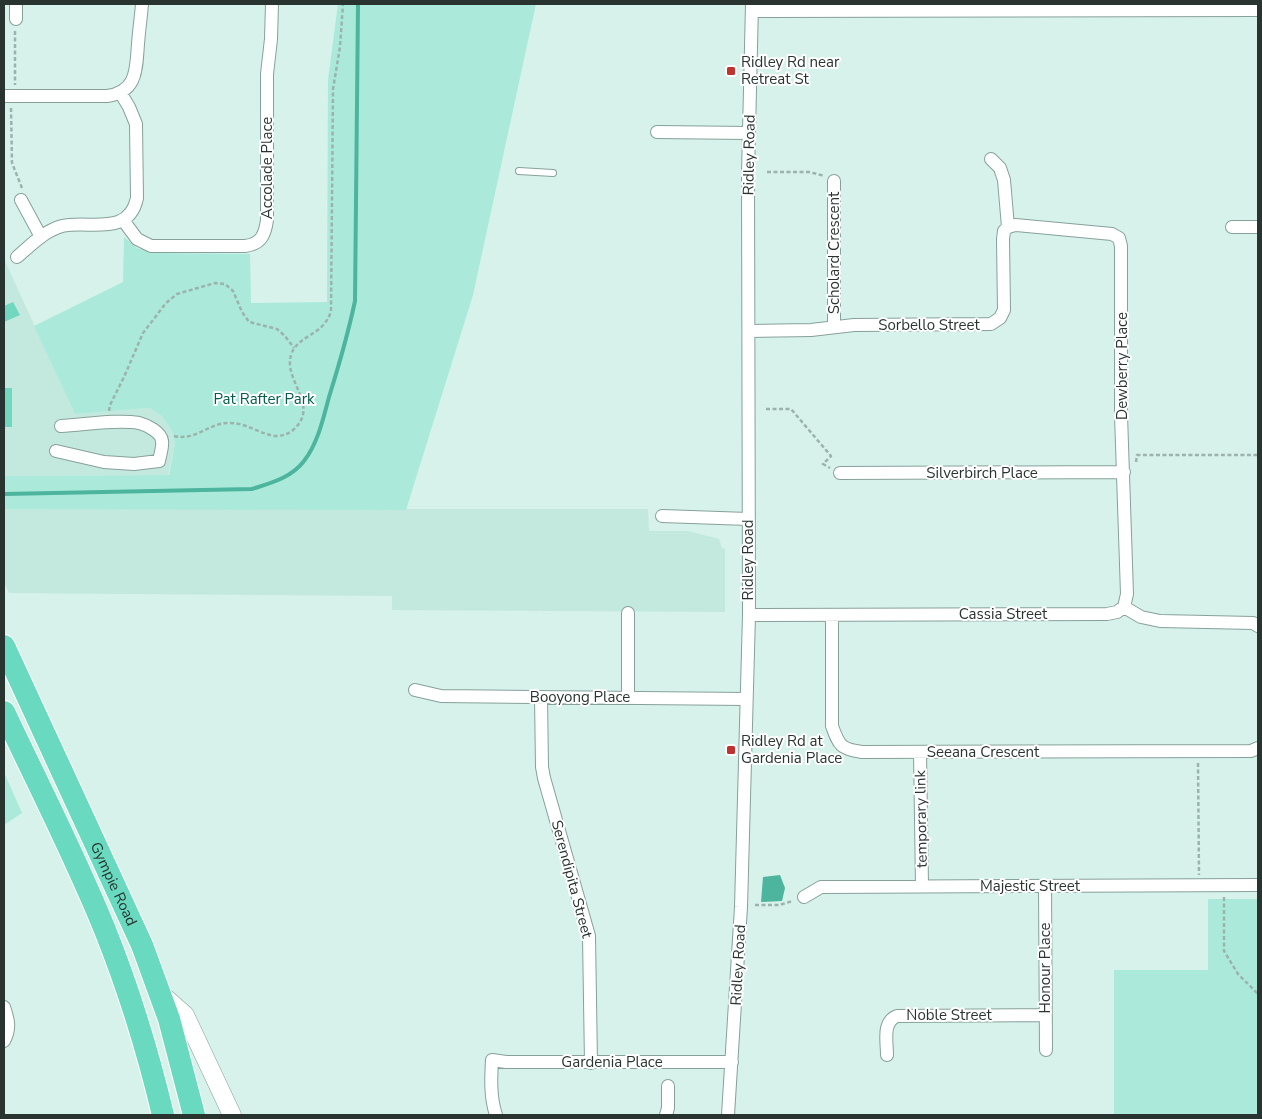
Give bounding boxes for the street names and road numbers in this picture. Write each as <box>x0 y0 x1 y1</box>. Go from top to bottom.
street label: Ridley Road <box>738 114 760 196</box>
street label: Accolade Place <box>257 117 277 219</box>
street label: Scholard Crescent <box>824 191 844 314</box>
street label: Dewberry Place <box>1112 312 1132 420</box>
street label: Sorbello Street <box>878 315 981 335</box>
street label: Silverbirch Place <box>926 463 1038 483</box>
street label: Ridley Road <box>738 520 758 600</box>
street label: Cassia Street <box>959 604 1048 624</box>
street label: Booyong Place <box>530 687 630 707</box>
street label: Seeana Crescent <box>927 742 1040 762</box>
street label: temporary link <box>910 770 932 868</box>
street label: Serendipita Street <box>547 818 598 941</box>
street label: Gympie Road <box>86 839 142 929</box>
street label: Majestic Street <box>980 876 1081 896</box>
street label: Honour Place <box>1035 923 1055 1013</box>
street label: Ridley Road <box>726 924 750 1006</box>
street label: Noble Street <box>906 1005 992 1025</box>
street label: Gardenia Place <box>561 1052 663 1072</box>

